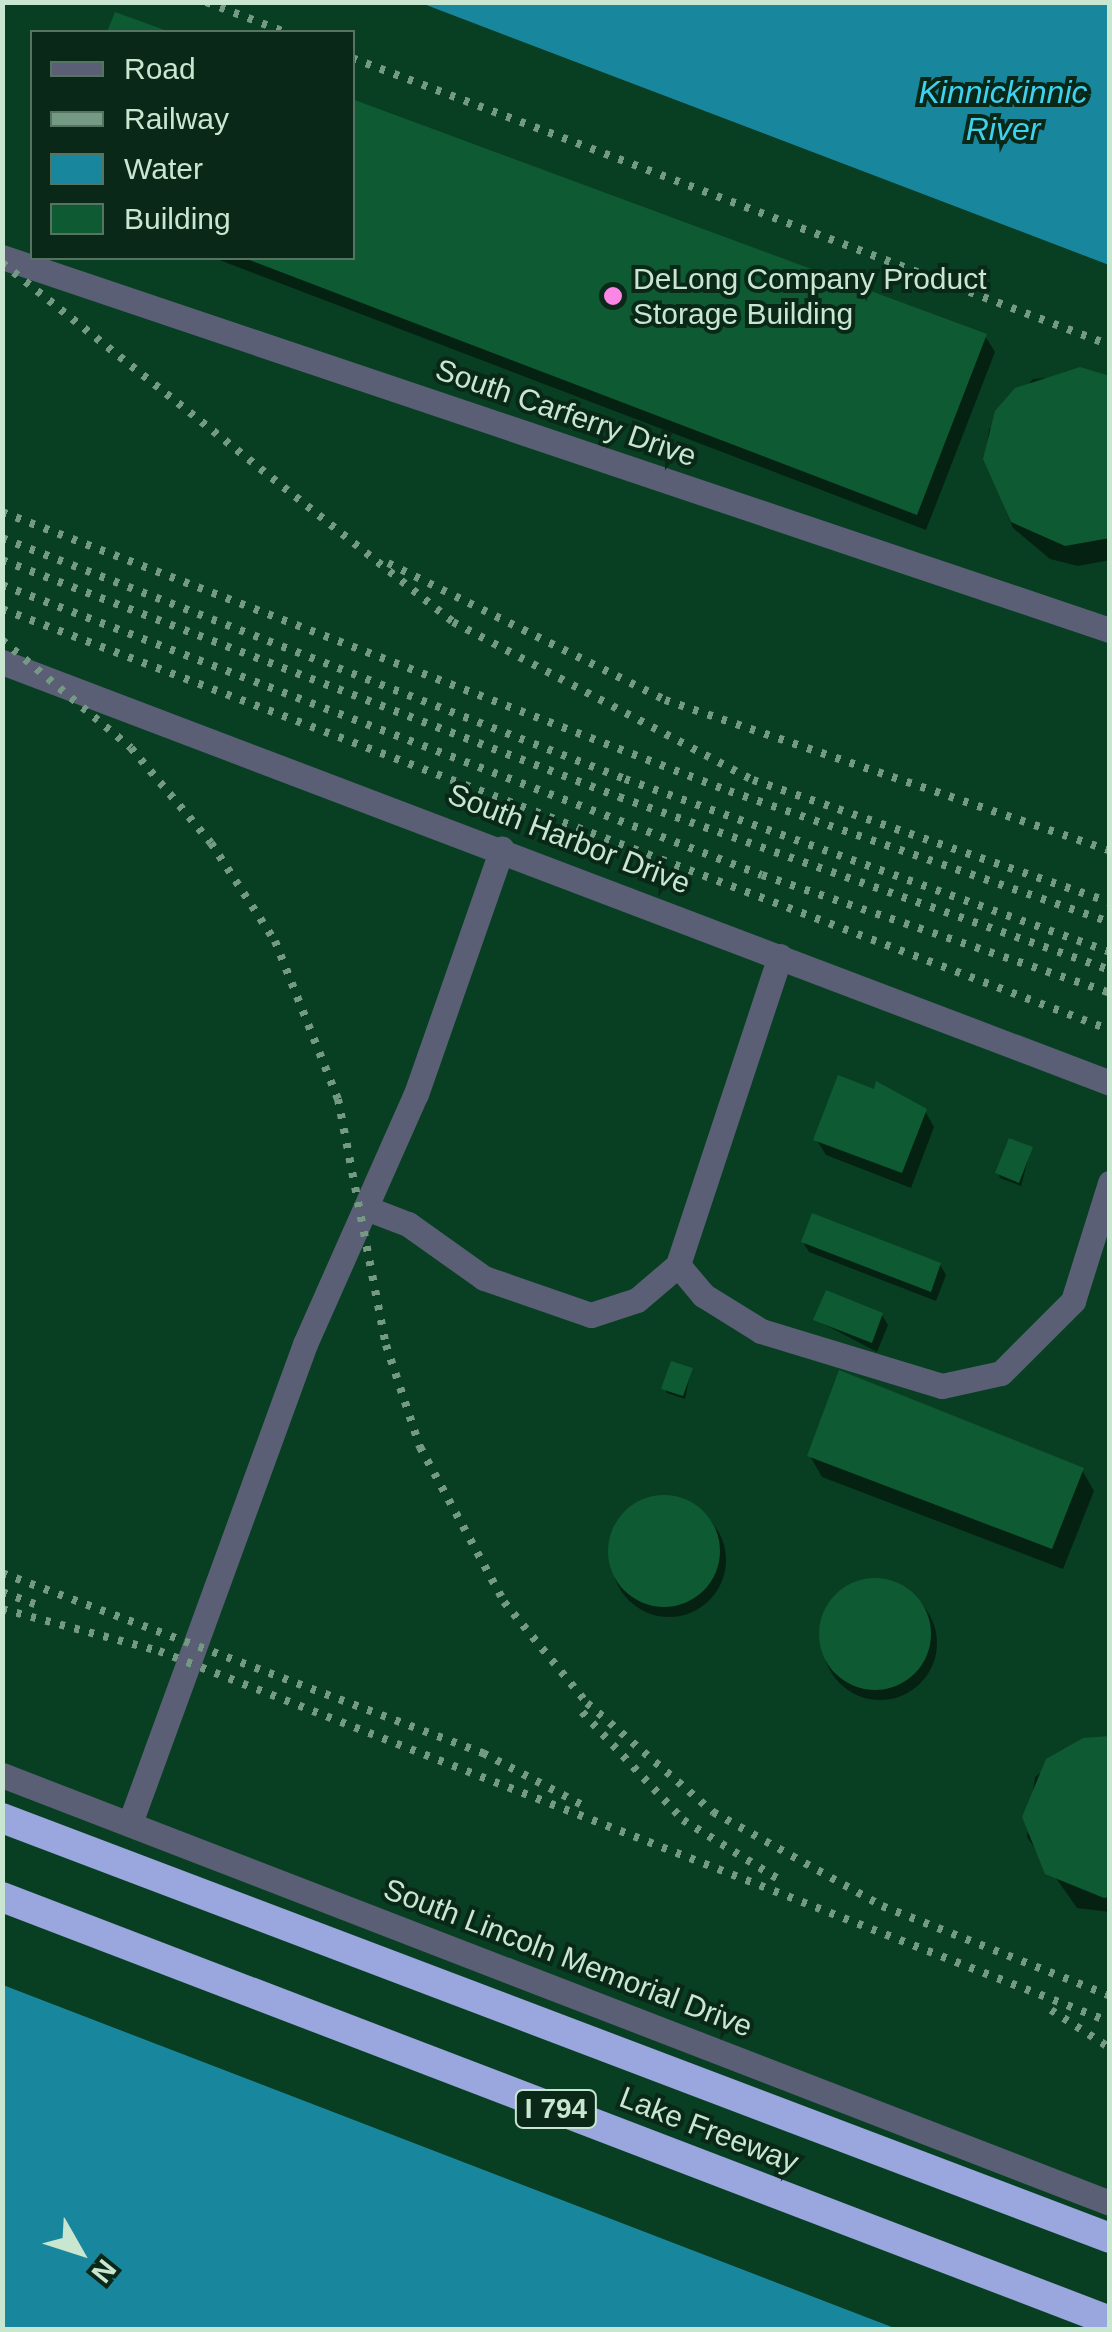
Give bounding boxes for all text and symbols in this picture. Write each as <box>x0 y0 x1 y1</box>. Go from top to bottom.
legend <box>30 30 355 260</box>
text: Road <box>124 52 196 85</box>
water label: Kinnickinnic River <box>919 74 1087 149</box>
text: Railway <box>124 102 229 135</box>
text: Water <box>124 152 203 185</box>
text: Building <box>124 202 231 235</box>
place label: DeLong Company Product Storage Building <box>633 261 987 332</box>
marker: DeLong Company Product Storage Building <box>602 285 624 307</box>
street label: South Carferry Drive <box>431 351 701 475</box>
street label: South Harbor Drive <box>443 776 695 902</box>
street label: South Lincoln Memorial Drive <box>379 1871 757 2045</box>
street label: Lake Freeway <box>615 2079 803 2181</box>
road number: I 794 <box>514 2086 598 2132</box>
north arrow <box>30 2202 130 2302</box>
text: N <box>85 2254 122 2289</box>

